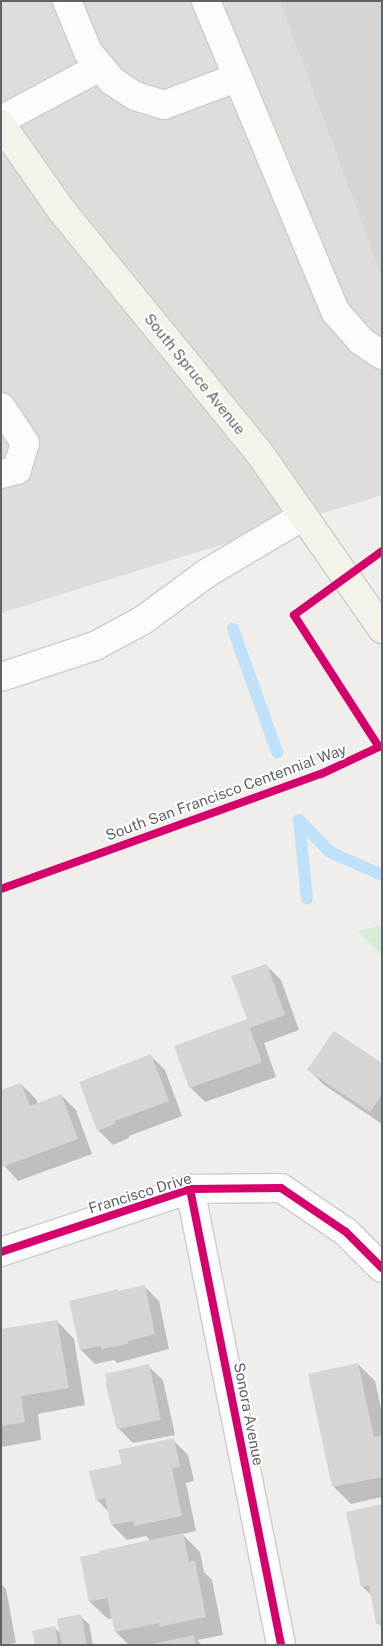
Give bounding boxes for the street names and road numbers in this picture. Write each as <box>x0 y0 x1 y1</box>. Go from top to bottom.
street label: South Spruce Avenue <box>141 310 249 438</box>
street label: South San Francisco Centennial Way <box>103 740 349 844</box>
street label: Francisco Drive <box>86 1169 194 1217</box>
street label: Sonora Avenue <box>230 1361 268 1467</box>

